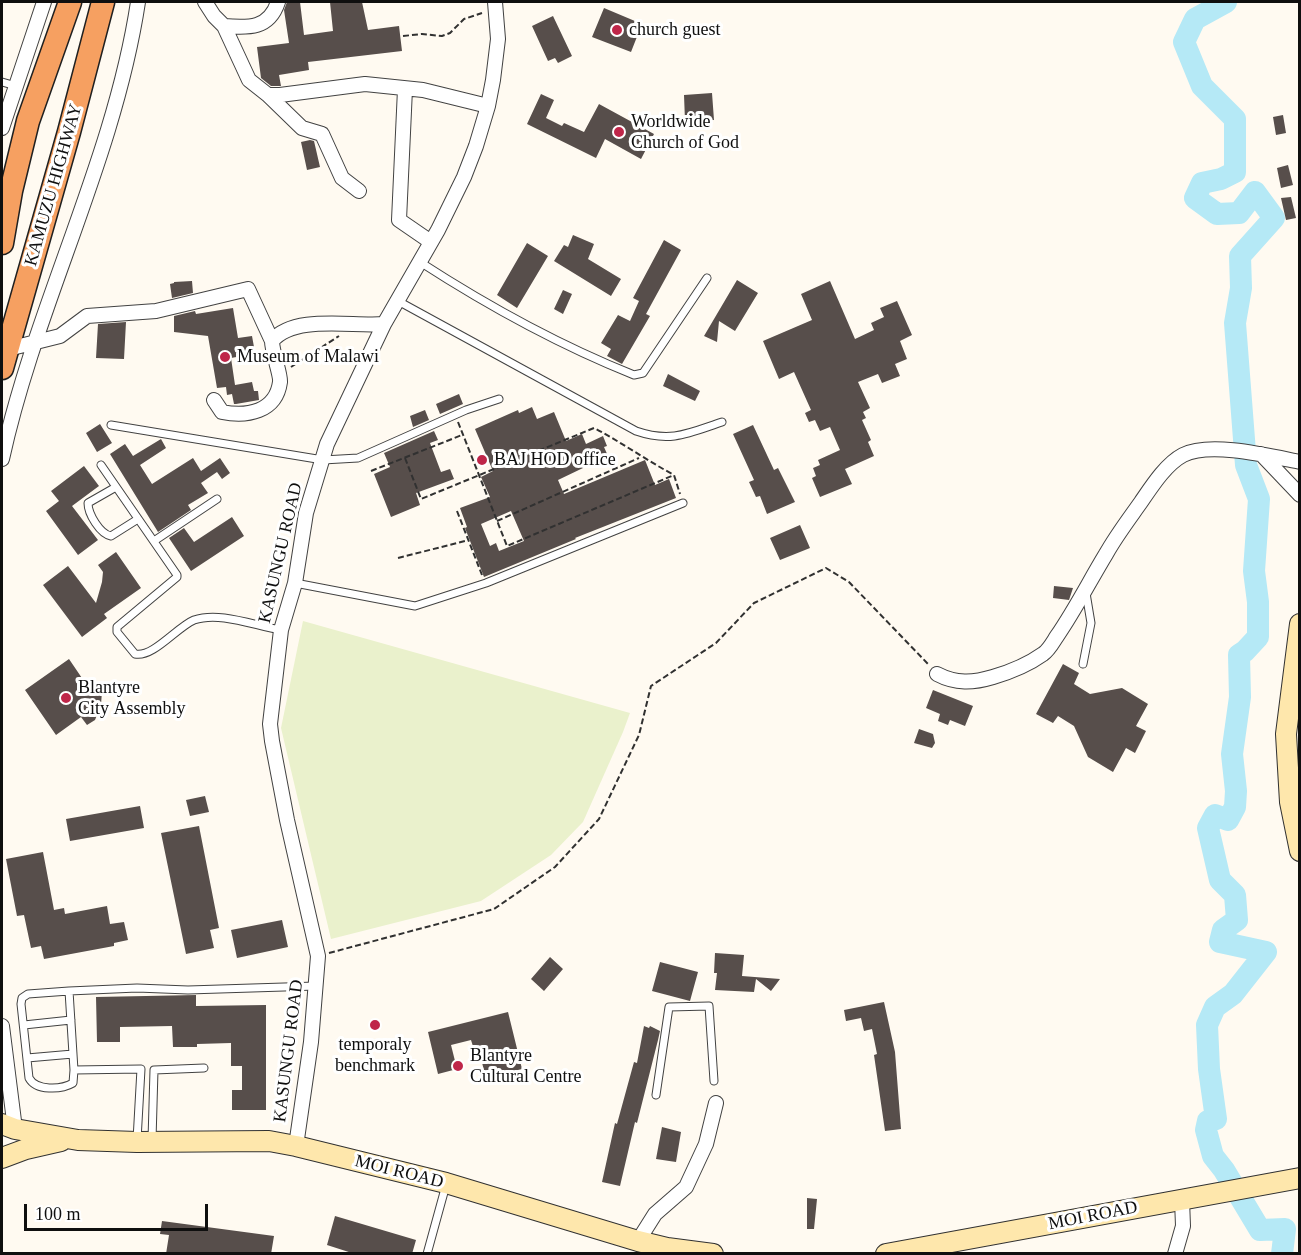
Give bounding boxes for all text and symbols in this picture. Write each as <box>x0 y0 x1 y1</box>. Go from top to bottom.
place label: church guest <box>629 19 720 41</box>
marker: church guest <box>610 23 624 37</box>
street label: KAMUZU HIGHWAY <box>20 101 88 269</box>
place label: Worldwide Church of God <box>631 111 739 154</box>
marker: Worldwide Church of God <box>612 125 626 139</box>
place label: Museum of Malawi <box>237 346 379 368</box>
marker: Museum of Malawi <box>218 350 232 364</box>
place label: BAJ HOD office <box>494 449 616 471</box>
marker: BAJ HOD office <box>475 453 489 467</box>
street label: KASUNGU ROAD <box>254 481 308 625</box>
place label: Blantyre City Assembly <box>78 677 186 720</box>
marker: Blantyre City Assembly <box>59 691 73 705</box>
street label: KASUNGU ROAD <box>270 978 308 1124</box>
marker: temporaly benchmark <box>368 1018 382 1032</box>
place label: temporaly benchmark <box>335 1034 415 1076</box>
place label: Blantyre Cultural Centre <box>470 1045 581 1088</box>
marker: Blantyre Cultural Centre <box>451 1059 465 1073</box>
street label: MOI ROAD <box>352 1151 446 1193</box>
scale bar <box>27 1192 212 1230</box>
street label: MOI ROAD <box>1047 1197 1139 1235</box>
text: 100 m <box>35 1204 81 1224</box>

